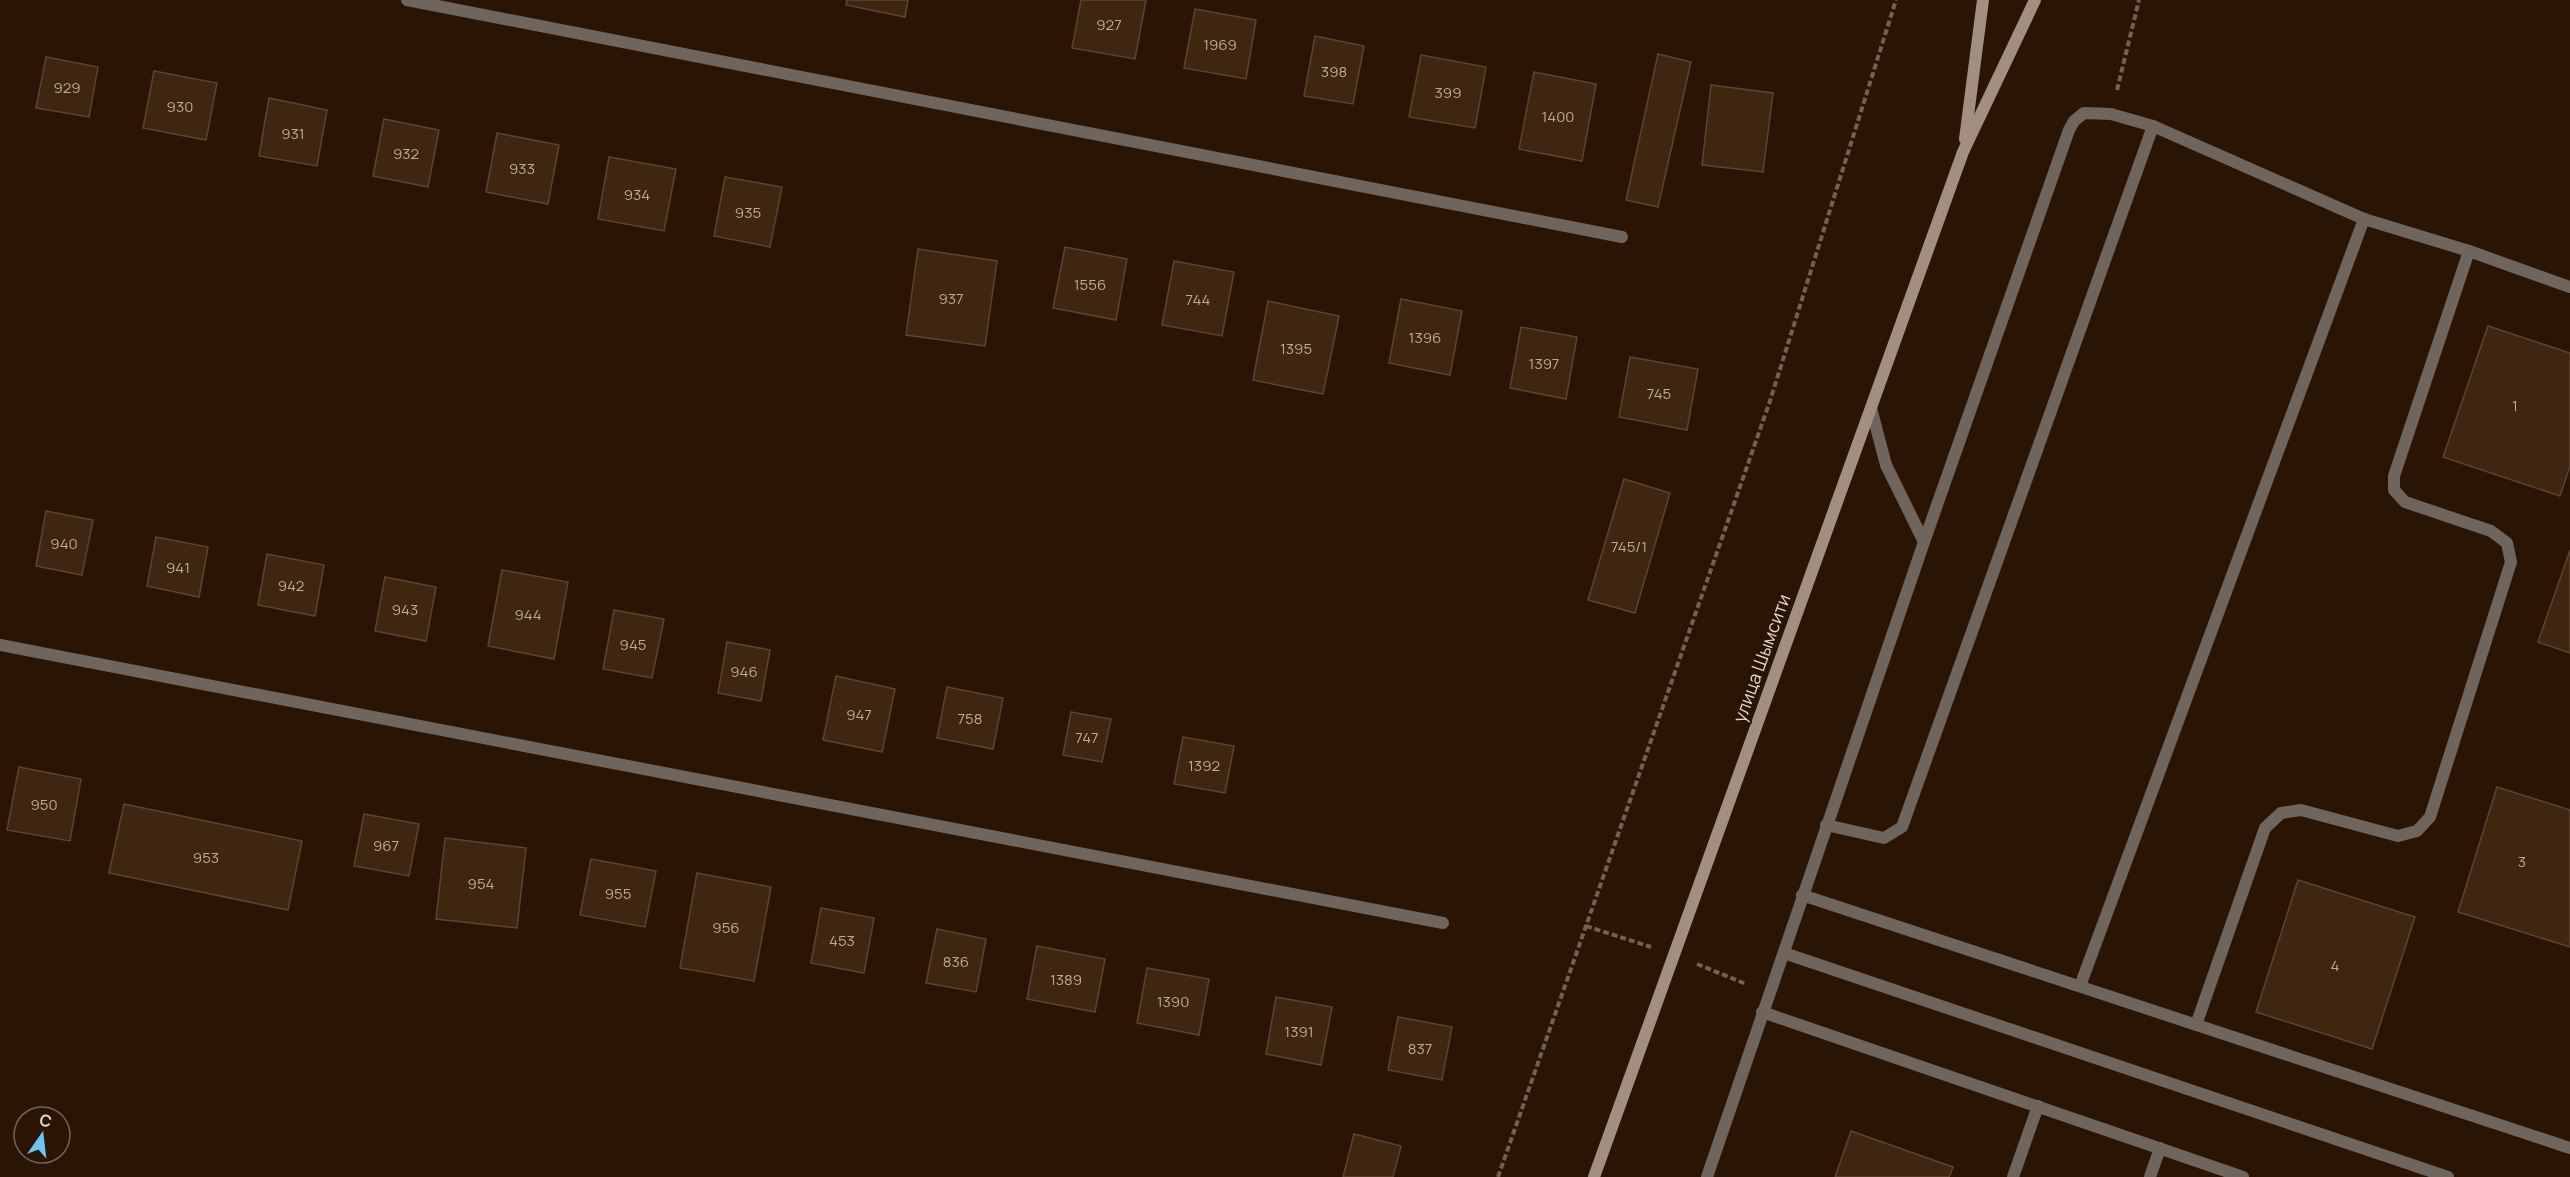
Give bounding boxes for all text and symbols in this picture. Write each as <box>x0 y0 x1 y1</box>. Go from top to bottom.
house number: 927 <box>1096 14 1122 35</box>
house number: 1969 <box>1203 34 1237 55</box>
house number: 398 <box>1321 61 1347 82</box>
house number: 929 <box>53 77 81 98</box>
house number: 399 <box>1435 82 1461 103</box>
house number: 930 <box>167 96 193 117</box>
house number: 1400 <box>1542 106 1575 127</box>
house number: 931 <box>281 123 305 144</box>
house number: 932 <box>393 143 419 164</box>
house number: 933 <box>509 158 535 179</box>
house number: 934 <box>624 184 650 205</box>
house number: 935 <box>735 202 761 223</box>
house number: 1556 <box>1074 274 1106 295</box>
house number: 937 <box>938 288 964 309</box>
house number: 744 <box>1186 289 1211 310</box>
house number: 1396 <box>1409 327 1441 348</box>
house number: 1395 <box>1280 338 1312 359</box>
house number: 1397 <box>1529 353 1559 374</box>
house number: 745 <box>1647 383 1671 404</box>
house number: 1 <box>2512 395 2518 416</box>
house number: 940 <box>50 533 78 554</box>
house number: 745/1 <box>1611 536 1647 557</box>
house number: 941 <box>166 557 190 578</box>
house number: 942 <box>278 575 304 596</box>
street label: улица Шымсити <box>1727 591 1795 725</box>
house number: 943 <box>392 599 418 620</box>
house number: 944 <box>514 604 542 625</box>
house number: 945 <box>620 634 646 655</box>
house number: 946 <box>730 661 758 682</box>
house number: 947 <box>846 704 872 725</box>
house number: 758 <box>958 708 982 729</box>
house number: 747 <box>1075 727 1099 748</box>
house number: 1392 <box>1188 755 1220 776</box>
house number: 950 <box>30 794 58 815</box>
house number: 967 <box>373 835 399 856</box>
house number: 953 <box>193 847 219 868</box>
house number: 3 <box>2518 851 2526 872</box>
house number: 954 <box>468 873 495 894</box>
house number: 955 <box>605 883 631 904</box>
house number: 956 <box>712 917 740 938</box>
house number: 453 <box>829 930 855 951</box>
house number: 836 <box>943 951 969 972</box>
house number: 4 <box>2331 955 2340 976</box>
house number: 1389 <box>1050 969 1082 990</box>
house number: 1390 <box>1157 991 1189 1012</box>
house number: 1391 <box>1284 1021 1314 1042</box>
house number: 837 <box>1408 1038 1432 1059</box>
north arrow <box>12 1105 72 1165</box>
text: С <box>37 1108 54 1133</box>

